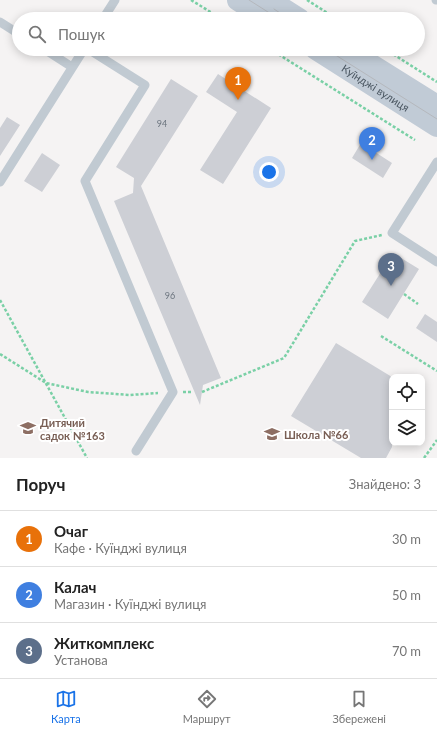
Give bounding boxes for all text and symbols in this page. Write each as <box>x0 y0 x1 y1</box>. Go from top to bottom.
search box <box>12 12 425 56</box>
icon: search <box>26 23 48 45</box>
text: Пошук <box>58 25 105 43</box>
street label: Куїнджі вулиця <box>340 61 412 113</box>
pin: 1 <box>225 67 251 100</box>
house number: 94 <box>157 118 167 129</box>
pin: 2 <box>359 127 385 160</box>
your location <box>259 162 279 182</box>
pin: 3 <box>378 253 404 286</box>
house number: 96 <box>165 290 175 301</box>
map controls <box>389 374 425 446</box>
button: locate <box>389 374 425 410</box>
button: layers <box>389 410 425 446</box>
place label: Дитячий садок №163 <box>40 416 105 442</box>
school or university icon: Дитячий садок №163 <box>19 419 37 437</box>
school or university icon: Школа №66 <box>263 425 281 443</box>
place label: Школа №66 <box>284 428 349 441</box>
text: Поруч <box>16 474 66 495</box>
text: Знайдено: 3 <box>349 476 421 492</box>
text: Очаг <box>54 522 88 540</box>
text: 1 <box>25 531 33 547</box>
text: 30 m <box>392 531 421 547</box>
text: Кафе · Куїнджі вулиця <box>54 540 187 556</box>
text: Калач <box>54 578 96 596</box>
text: 2 <box>25 587 33 603</box>
text: 50 m <box>392 587 421 603</box>
text: Магазин · Куїнджі вулиця <box>54 596 206 612</box>
text: Житкомплекс <box>54 634 154 652</box>
text: 3 <box>25 643 33 659</box>
text: 70 m <box>392 643 421 659</box>
text: Установа <box>54 652 108 668</box>
tab: Карта <box>51 688 81 725</box>
tab: Маршрут <box>183 688 231 725</box>
tab: Збережені <box>333 688 386 725</box>

